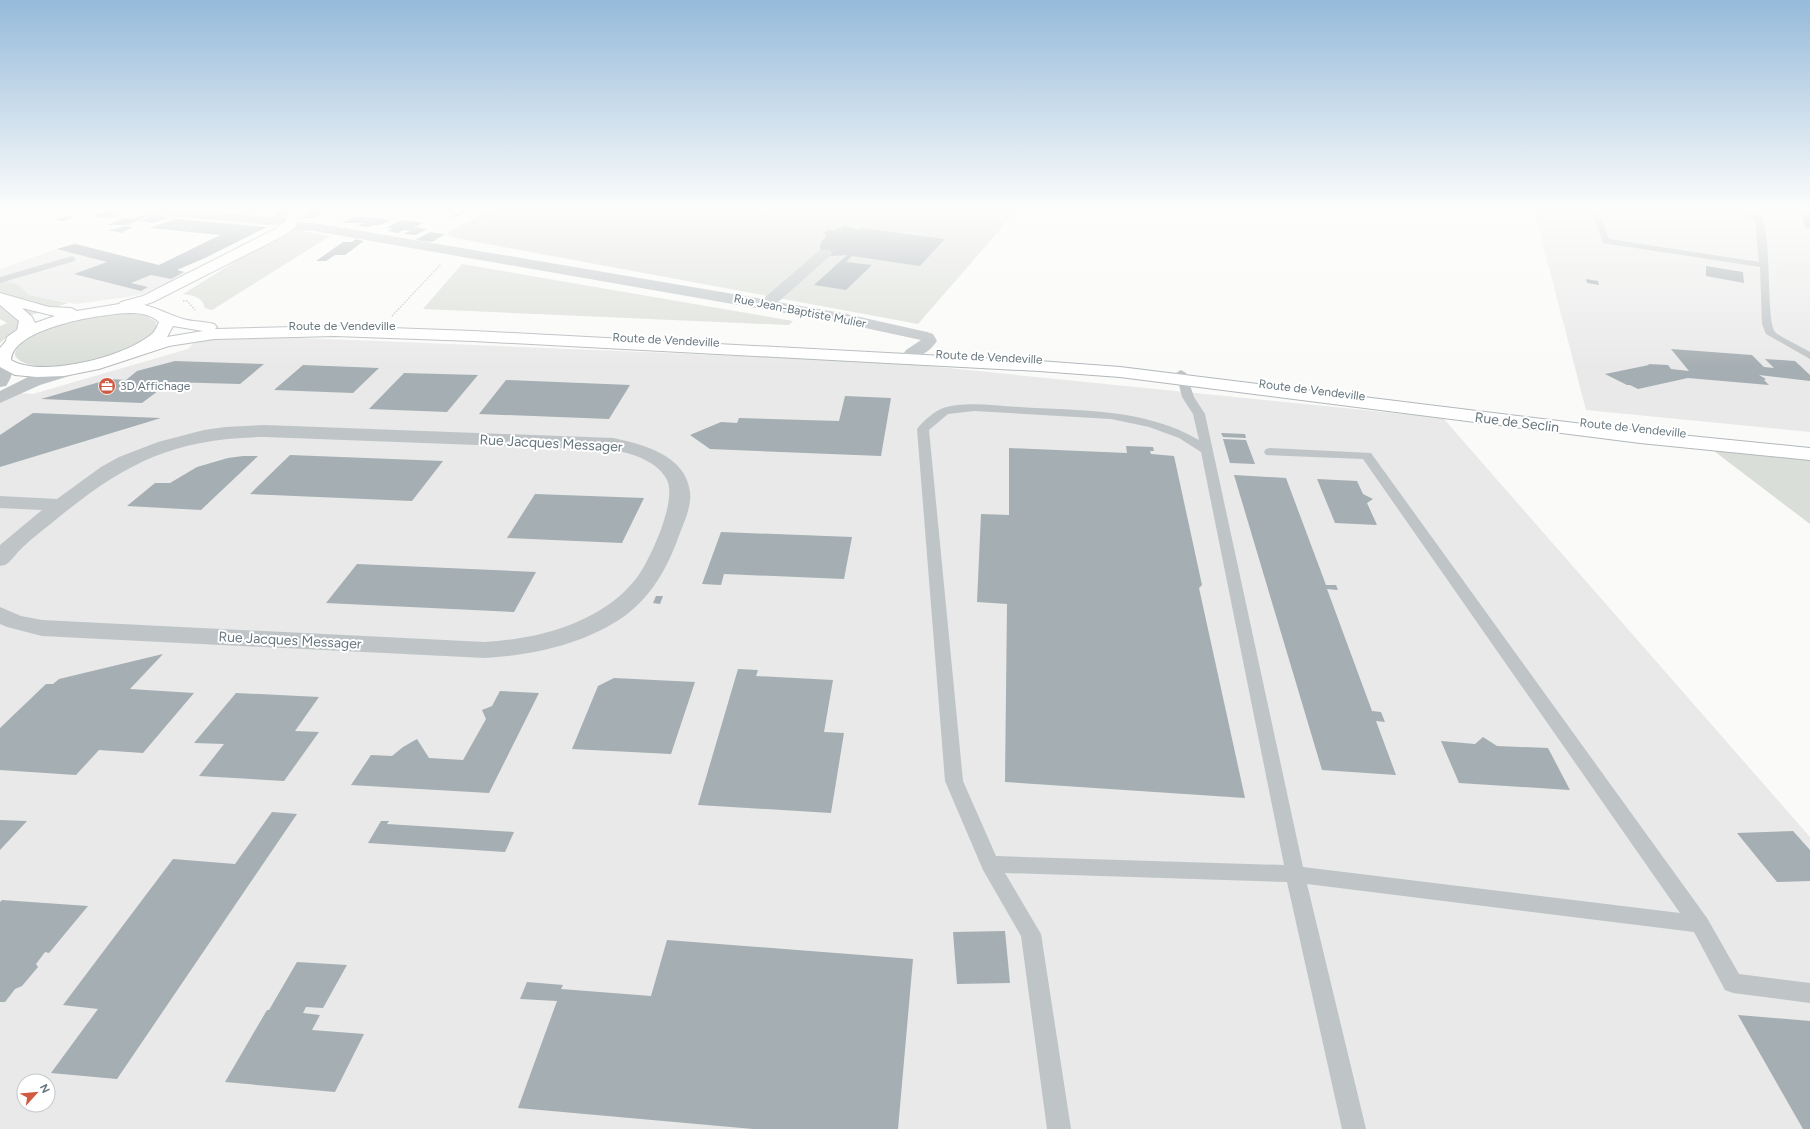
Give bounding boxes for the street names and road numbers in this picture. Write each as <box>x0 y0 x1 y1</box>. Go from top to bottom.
street label: Rue Jean-Baptiste Mulier <box>733 291 867 331</box>
street label: Route de Vendeville <box>288 319 396 333</box>
street label: Route de Vendeville <box>612 330 720 350</box>
street label: Route de Vendeville <box>935 347 1043 367</box>
street label: Route de Vendeville <box>1258 377 1366 404</box>
street label: Rue de Seclin <box>1474 409 1560 436</box>
street label: Route de Vendeville <box>1579 415 1687 441</box>
street label: Rue Jacques Messager <box>479 431 623 456</box>
street label: Rue Jacques Messager <box>218 628 362 653</box>

